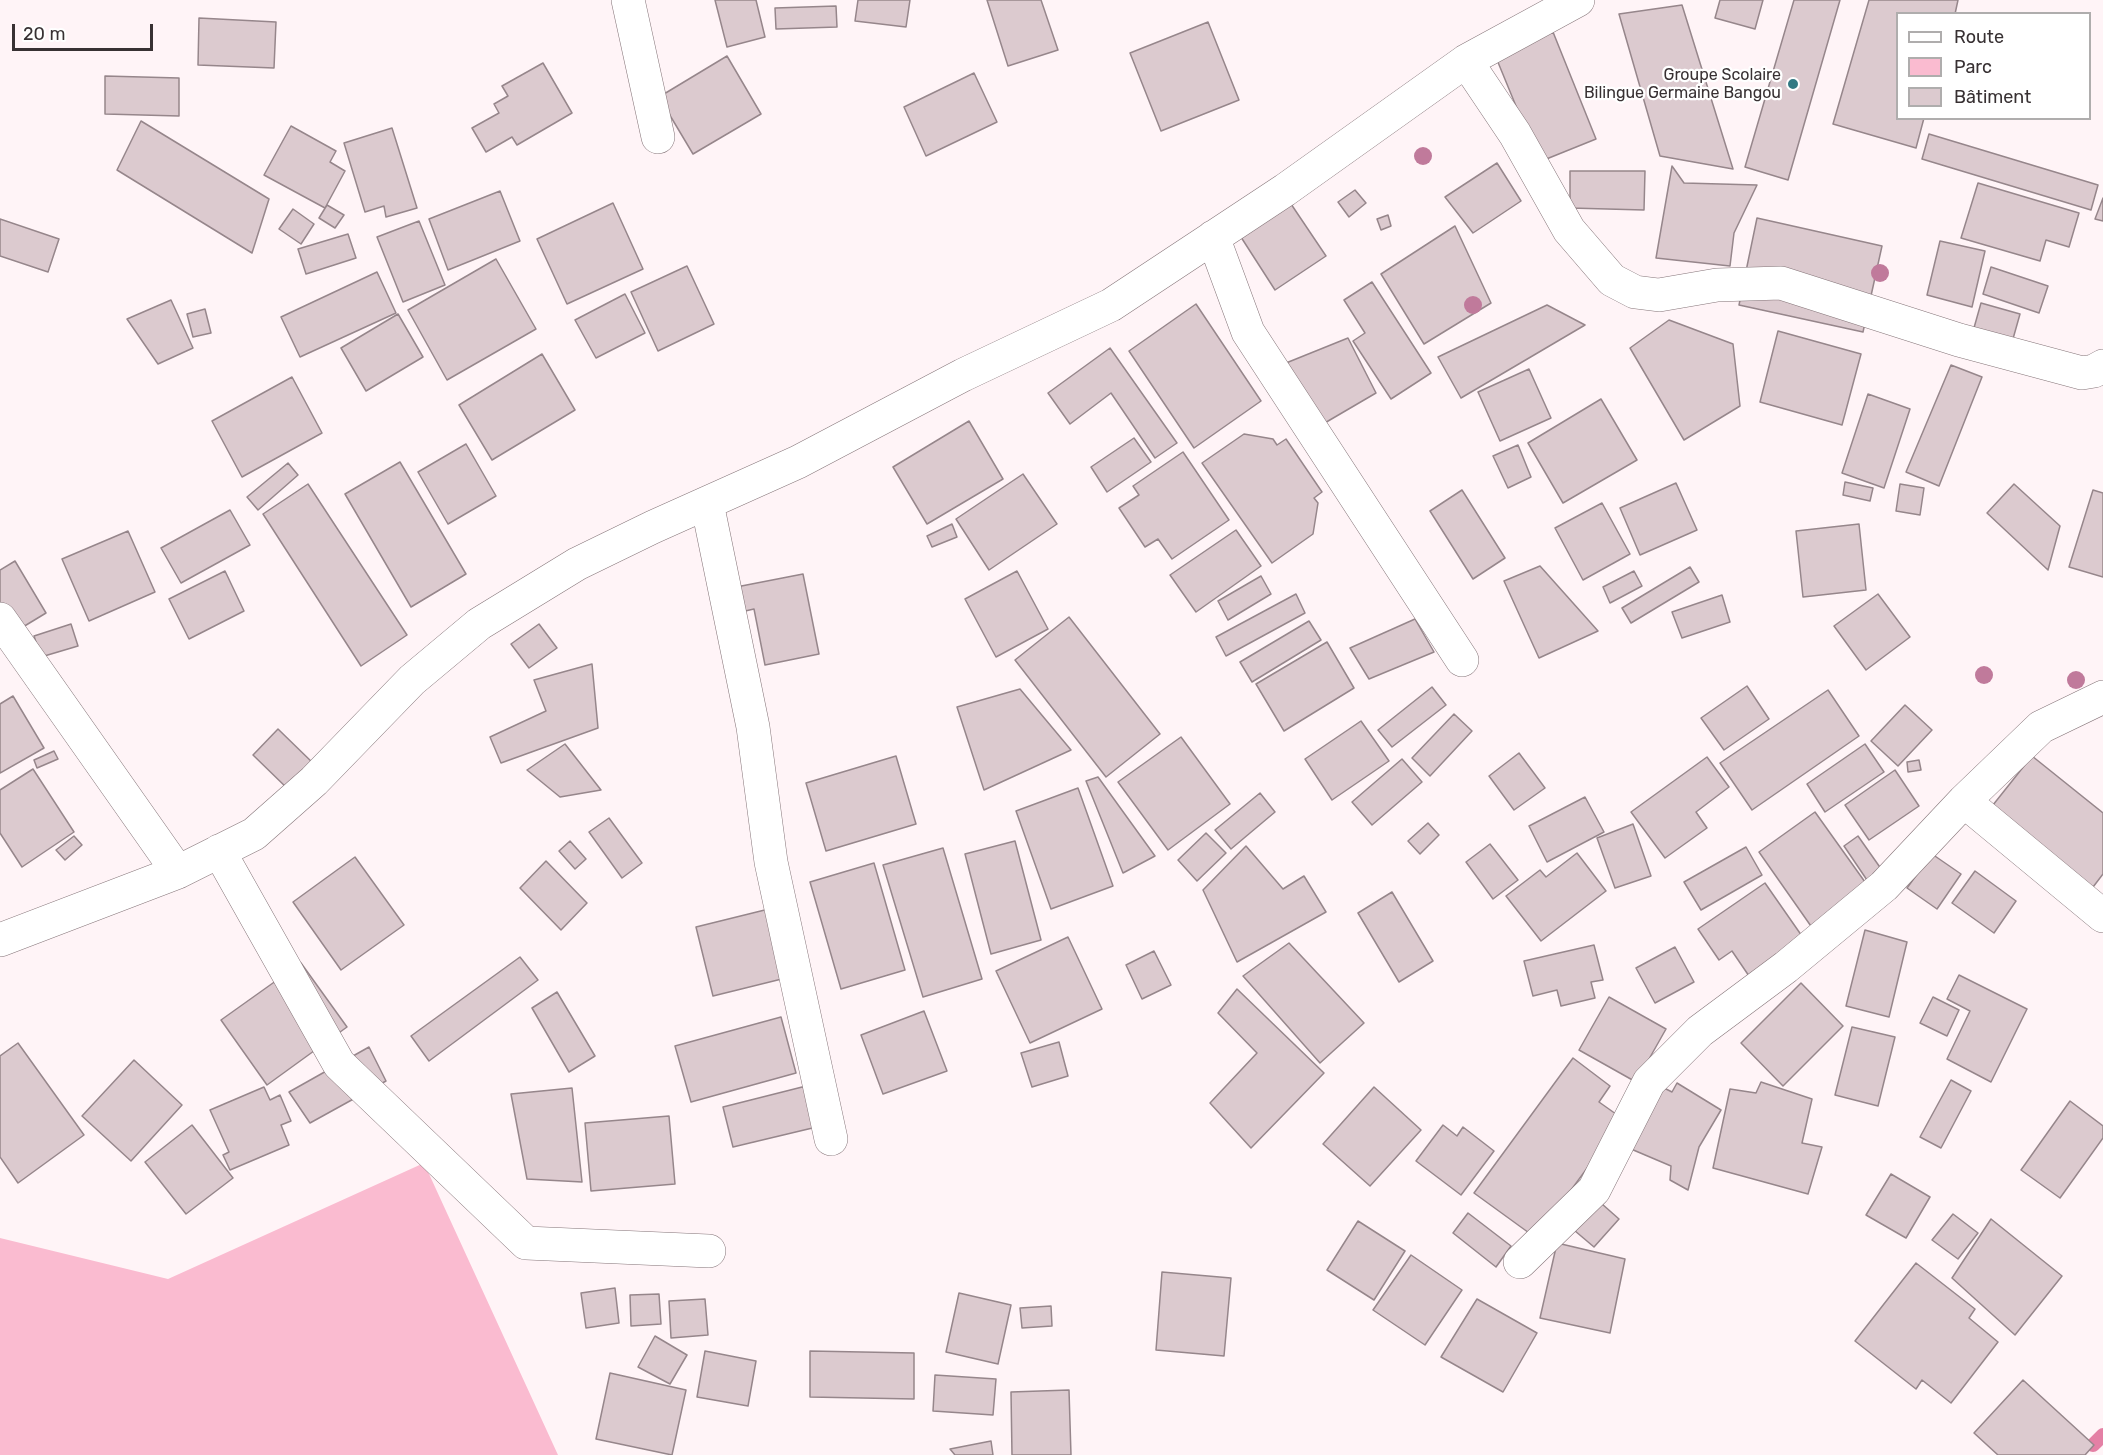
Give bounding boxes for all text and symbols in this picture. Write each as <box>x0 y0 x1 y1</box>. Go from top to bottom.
scale bar <box>15 12 156 50</box>
legend <box>1896 12 2091 120</box>
text: 20 m <box>23 23 65 45</box>
text: Route <box>1954 26 2004 48</box>
text: Parc <box>1954 56 1992 78</box>
place label: Groupe Scolaire Bilingue Germaine Bangou <box>1584 65 1781 103</box>
marker: Groupe Scolaire Bilingue Germaine Bangou <box>1786 77 1800 91</box>
text: Bâtiment <box>1954 86 2031 108</box>

